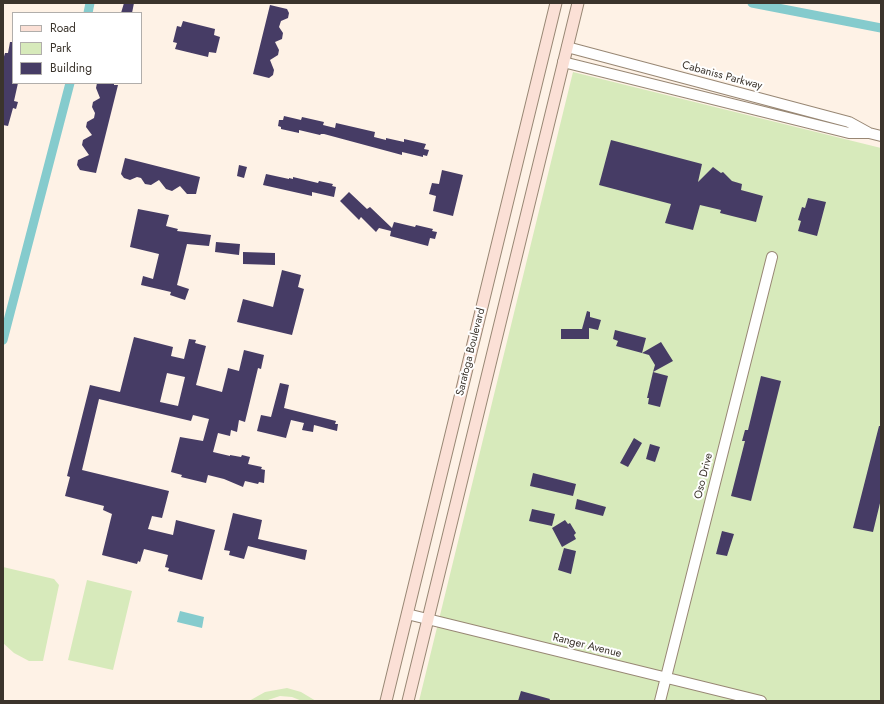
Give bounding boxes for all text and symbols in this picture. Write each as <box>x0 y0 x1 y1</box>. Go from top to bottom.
legend <box>12 12 142 84</box>
text: Road <box>50 19 76 37</box>
text: Park <box>50 39 71 57</box>
text: Building <box>50 59 92 77</box>
street label: Cabaniss Parkway <box>680 59 764 93</box>
street label: Saratoga Boulevard <box>454 307 488 397</box>
street label: Oso Drive <box>692 452 716 500</box>
street label: Ranger Avenue <box>551 631 623 661</box>

